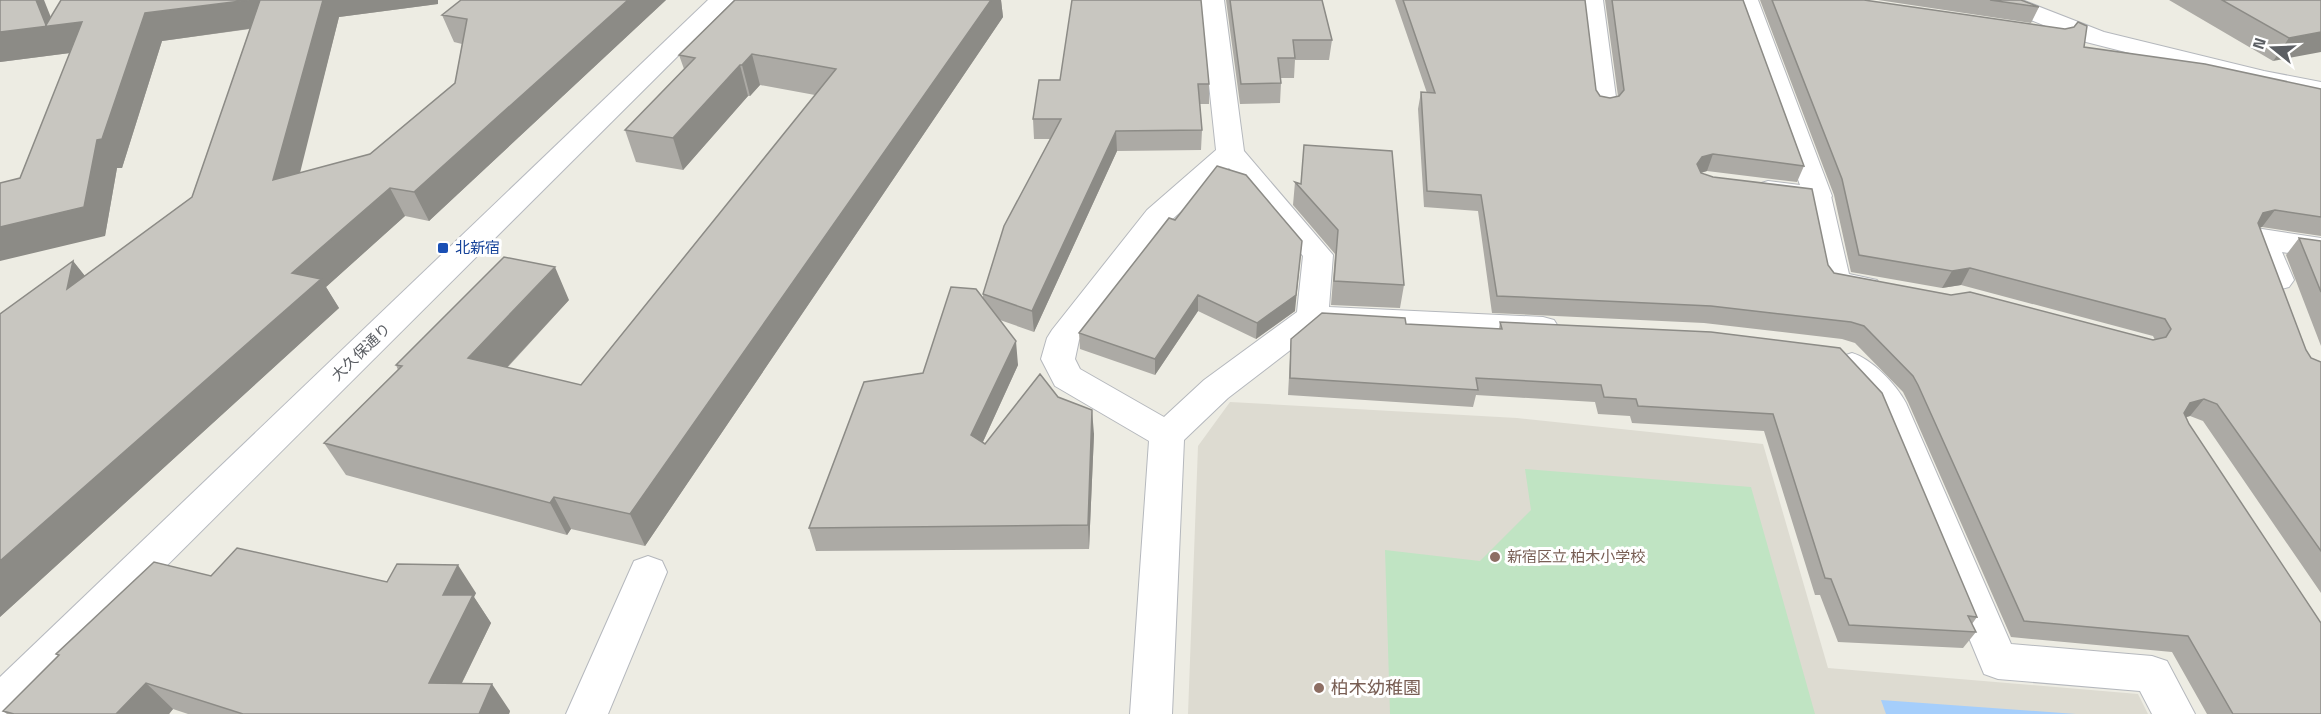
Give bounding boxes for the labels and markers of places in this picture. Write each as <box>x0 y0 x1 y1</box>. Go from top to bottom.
place label: 北新宿 <box>455 236 500 259</box>
marker: 北新宿 <box>436 241 450 255</box>
place label: 新宿区立 柏木小学校 <box>1507 545 1645 568</box>
marker: 新宿区立 柏木小学校 <box>1488 550 1502 564</box>
place label: 柏木幼稚園 <box>1331 674 1421 701</box>
marker: 柏木幼稚園 <box>1312 681 1326 695</box>

